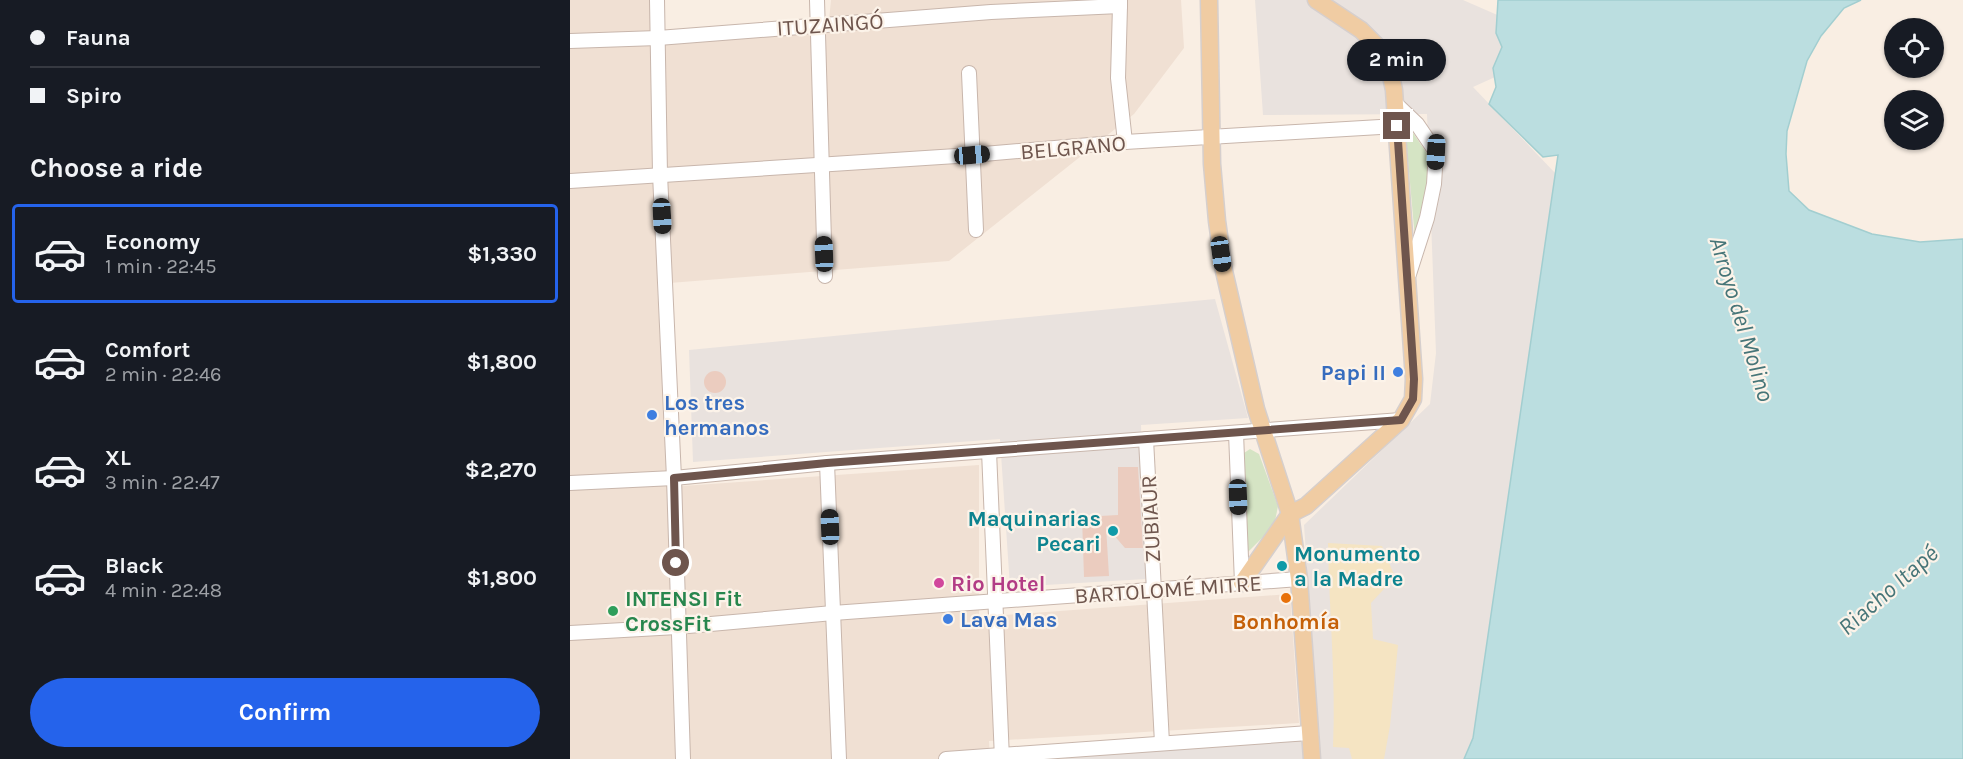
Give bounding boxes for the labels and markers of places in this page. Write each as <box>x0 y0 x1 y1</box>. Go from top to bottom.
place label: Papi II <box>1321 360 1386 386</box>
marker: Papi II <box>1391 365 1405 379</box>
place label: Los tres hermanos <box>664 390 770 441</box>
marker: Los tres hermanos <box>645 408 659 422</box>
place label: Maquinarias Pecari <box>968 506 1101 557</box>
marker: Maquinarias Pecari <box>1106 524 1120 538</box>
place label: Monumento a la Madre <box>1294 541 1421 592</box>
marker: Monumento a la Madre <box>1275 559 1289 573</box>
place label: Rio Hotel <box>951 571 1045 597</box>
marker: Rio Hotel <box>932 576 946 590</box>
place label: INTENSI Fit CrossFit <box>625 586 742 637</box>
marker: Bonhomía <box>1279 591 1293 605</box>
marker: INTENSI Fit CrossFit <box>606 604 620 618</box>
place label: Lava Mas <box>960 607 1057 633</box>
place label: Bonhomía <box>1232 609 1340 635</box>
marker: Lava Mas <box>941 612 955 626</box>

